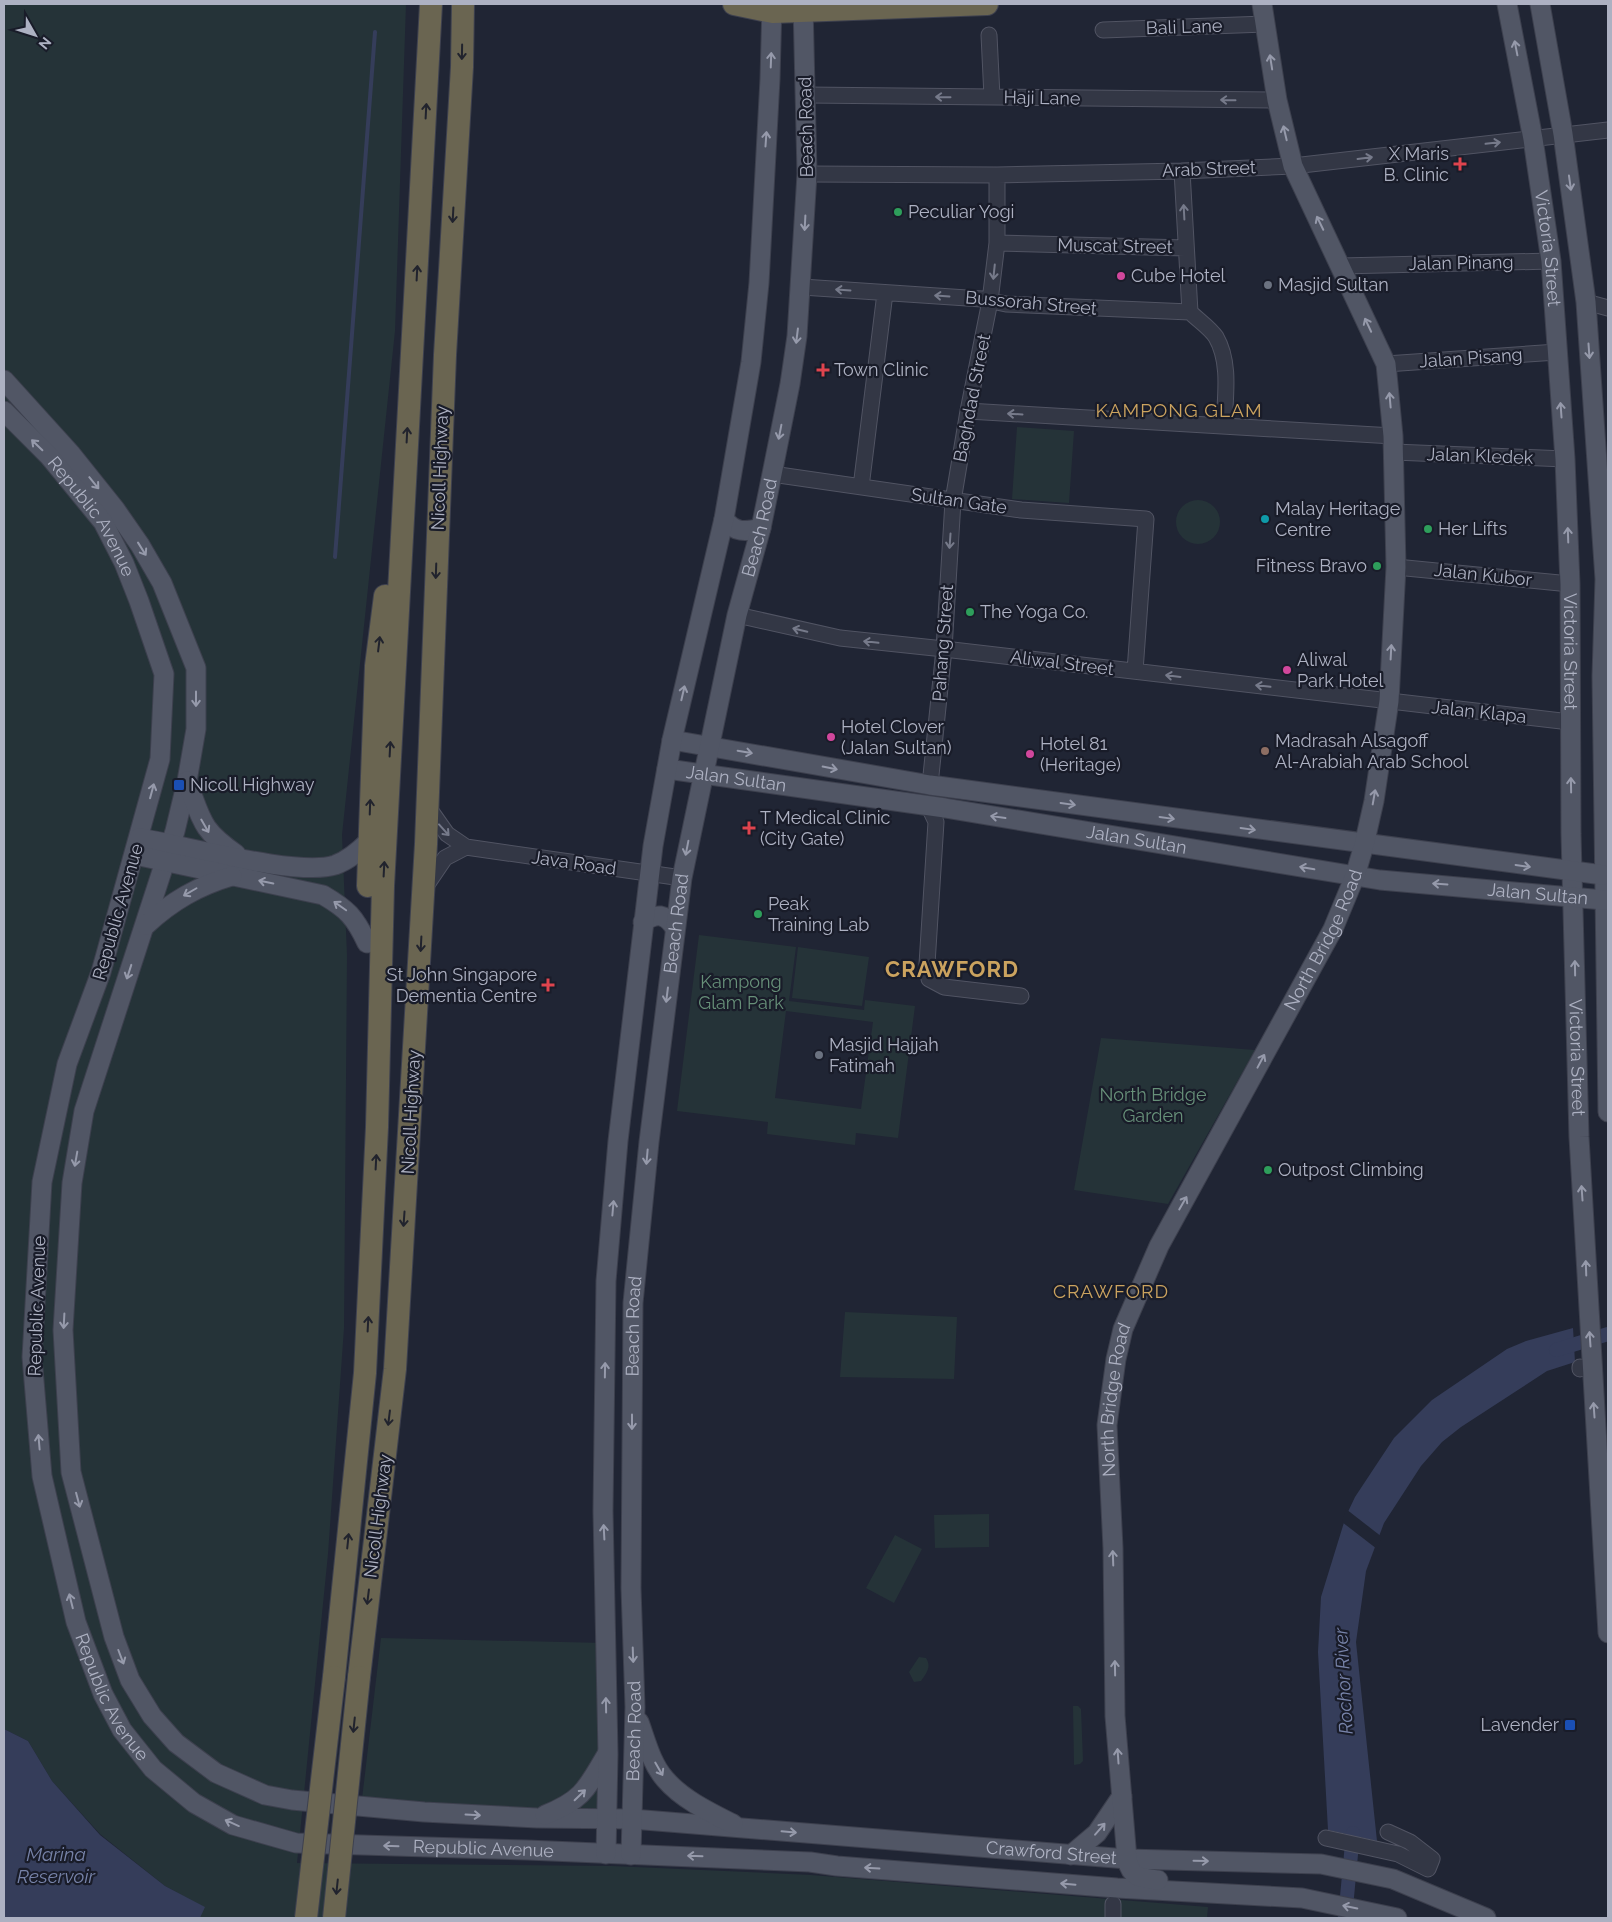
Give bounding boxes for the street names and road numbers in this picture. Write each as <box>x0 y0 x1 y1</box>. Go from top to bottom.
street label: Bali Lane <box>1145 15 1223 38</box>
street label: Beach Road <box>794 77 817 177</box>
street label: Haji Lane <box>1003 86 1081 109</box>
street label: Arab Street <box>1162 156 1256 181</box>
street label: Victoria Street <box>1531 189 1565 307</box>
street label: Muscat Street <box>1057 234 1173 257</box>
street label: Jalan Pinang <box>1408 251 1514 274</box>
street label: Bussorah Street <box>964 286 1098 319</box>
street label: Baghdad Street <box>949 332 994 464</box>
street label: Jalan Pisang <box>1419 343 1523 372</box>
street label: Nicoll Highway <box>427 405 452 531</box>
street label: Jalan Kledek <box>1426 443 1534 468</box>
street label: Republic Avenue <box>44 452 139 580</box>
street label: Beach Road <box>737 476 781 579</box>
street label: Sultan Gate <box>910 483 1009 518</box>
street label: Jalan Kubor <box>1433 559 1534 590</box>
street label: Pahang Street <box>928 584 957 702</box>
street label: Victoria Street <box>1560 593 1582 710</box>
street label: Aliwal Street <box>1009 646 1115 679</box>
street label: Jalan Klapa <box>1431 696 1528 727</box>
street label: Jalan Sultan <box>685 761 788 796</box>
street label: Jalan Sultan <box>1085 821 1188 858</box>
street label: Republic Avenue <box>88 841 147 982</box>
street label: Java Road <box>531 846 618 879</box>
street label: North Bridge Road <box>1279 867 1366 1014</box>
street label: Beach Road <box>659 872 692 975</box>
street label: Jalan Sultan <box>1487 879 1589 909</box>
street label: Victoria Street <box>1565 999 1589 1116</box>
street label: Nicoll Highway <box>397 1049 424 1175</box>
street label: Republic Avenue <box>24 1235 49 1377</box>
street label: Beach Road <box>621 1275 646 1376</box>
street label: North Bridge Road <box>1096 1319 1134 1477</box>
street label: Nicoll Highway <box>359 1453 396 1579</box>
street label: Republic Avenue <box>71 1630 154 1765</box>
street label: Beach Road <box>622 1680 645 1782</box>
street label: Republic Avenue <box>413 1836 555 1861</box>
street label: Crawford Street <box>985 1837 1118 1868</box>

